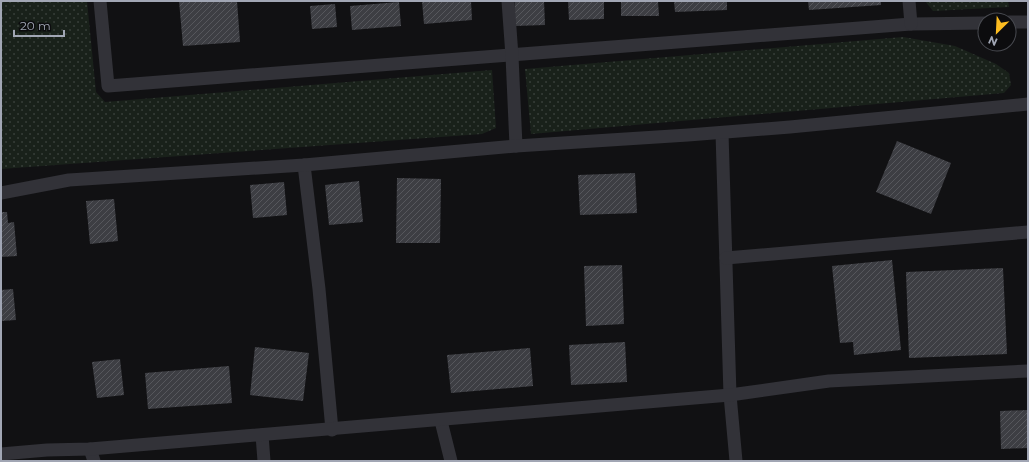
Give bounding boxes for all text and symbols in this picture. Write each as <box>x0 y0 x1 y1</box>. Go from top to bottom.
scale bar <box>14 12 64 38</box>
north arrow <box>977 12 1017 52</box>
text: 20 m <box>20 18 51 33</box>
text: N <box>986 33 1000 49</box>

